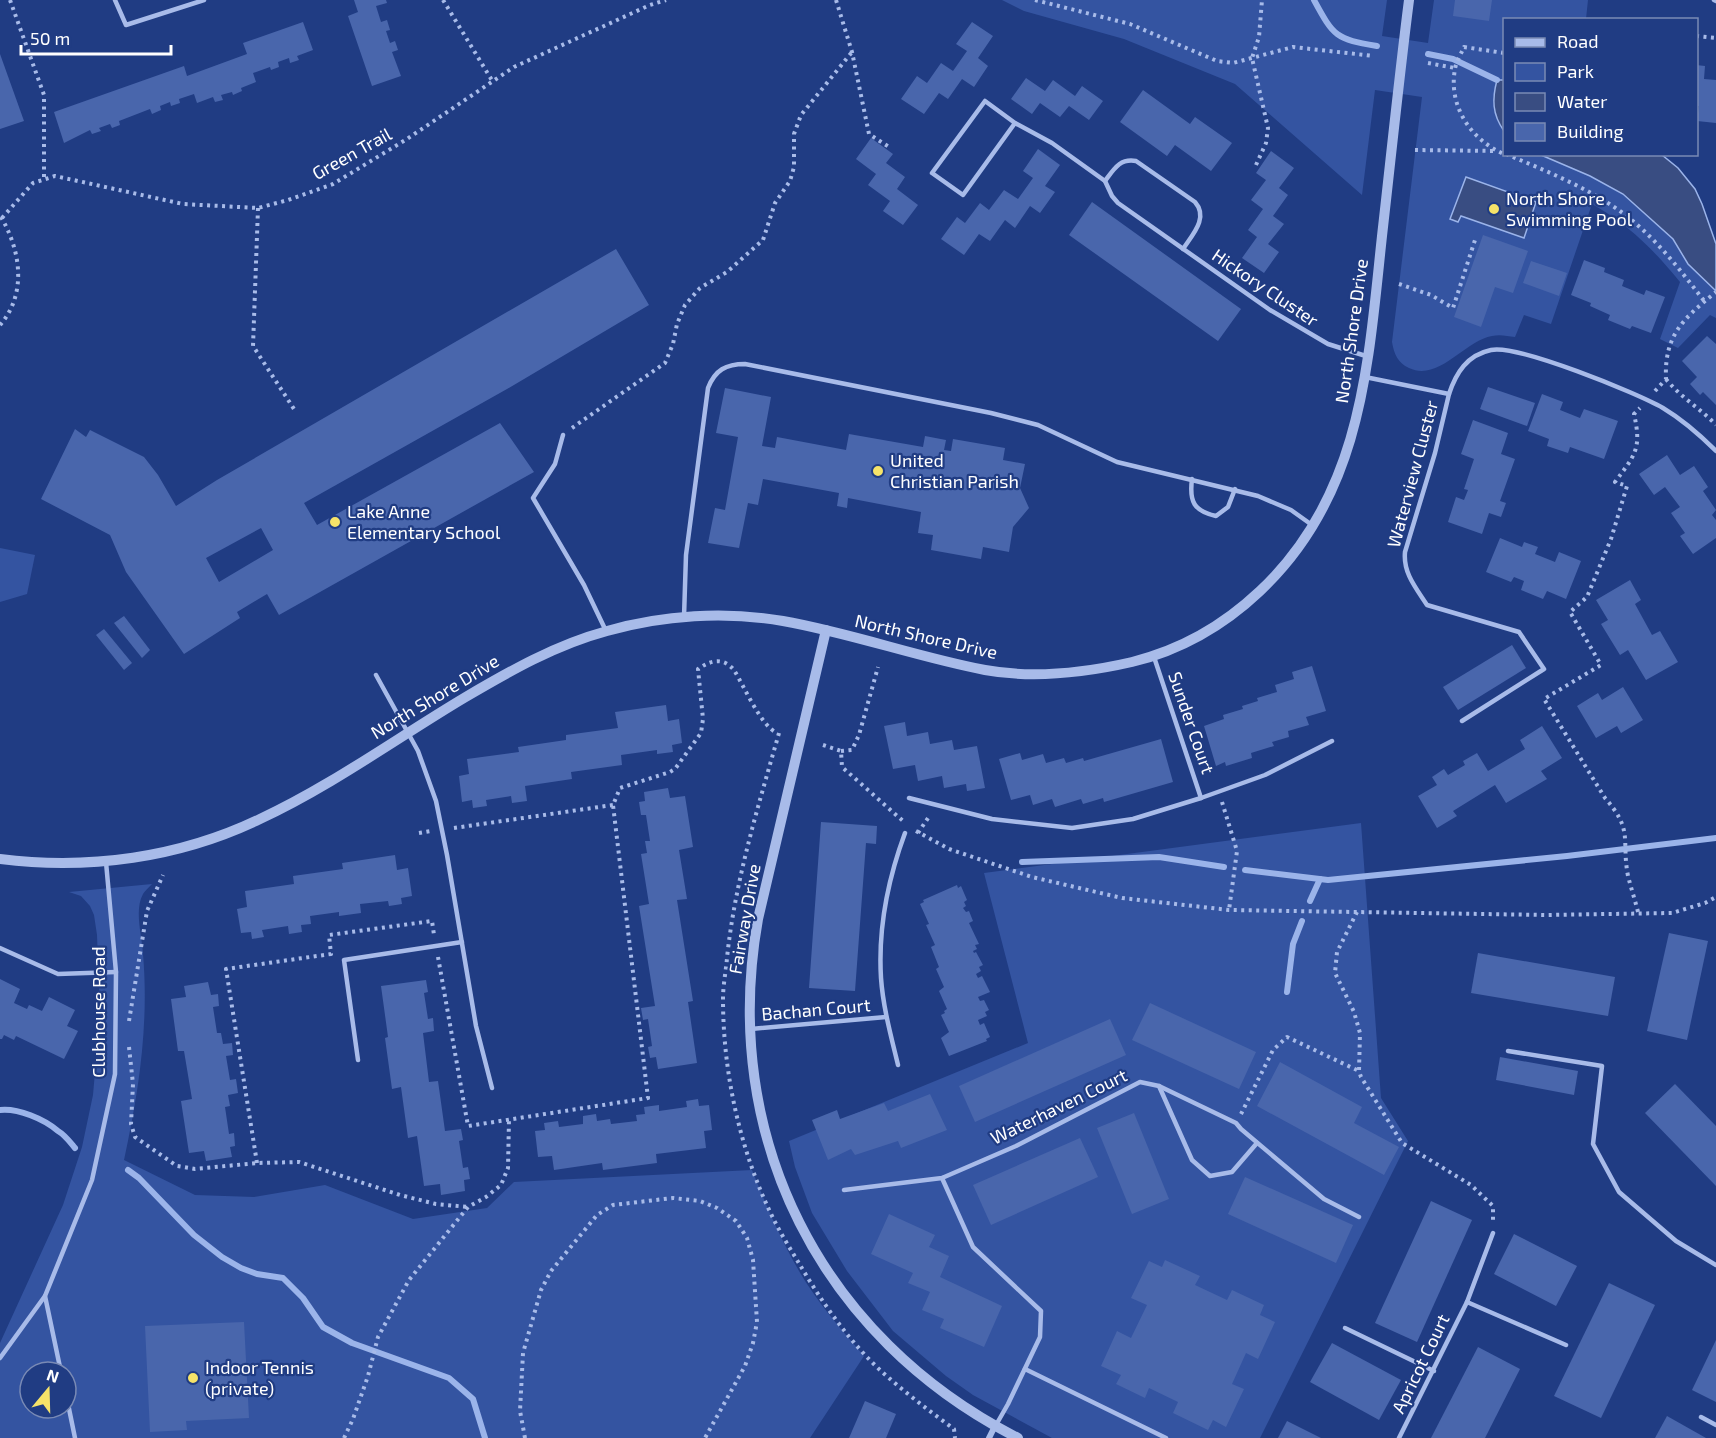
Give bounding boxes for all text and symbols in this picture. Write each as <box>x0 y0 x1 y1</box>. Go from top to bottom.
scale bar <box>21 18 171 56</box>
legend <box>1503 18 1698 156</box>
text: 50 m <box>30 27 70 49</box>
text: Road <box>1557 30 1598 52</box>
text: Park <box>1557 60 1594 82</box>
text: Water <box>1557 90 1607 112</box>
text: Building <box>1557 120 1624 142</box>
street label: Green Trail <box>308 122 396 184</box>
place label: North Shore Swimming Pool <box>1506 187 1633 230</box>
marker: North Shore Swimming Pool <box>1487 202 1501 216</box>
street label: Hickory Cluster <box>1208 244 1323 331</box>
street label: North Shore Drive <box>1330 257 1372 405</box>
street label: Waterview Cluster <box>1382 398 1442 550</box>
place label: United Christian Parish <box>890 449 1019 492</box>
marker: United Christian Parish <box>871 464 885 478</box>
place label: Lake Anne Elementary School <box>347 500 501 543</box>
marker: Lake Anne Elementary School <box>328 515 342 529</box>
street label: North Shore Drive <box>853 609 1000 663</box>
street label: North Shore Drive <box>366 649 503 743</box>
street label: Sunder Court <box>1164 669 1220 777</box>
street label: Fairway Drive <box>724 862 765 976</box>
street label: Clubhouse Road <box>87 946 109 1078</box>
street label: Bachan Court <box>760 993 872 1025</box>
street label: Waterhaven Court <box>987 1063 1131 1149</box>
street label: Apricot Court <box>1387 1310 1454 1417</box>
place label: Indoor Tennis (private) <box>205 1356 314 1399</box>
north arrow <box>18 1360 78 1420</box>
text: N <box>44 1364 62 1386</box>
marker: Indoor Tennis (private) <box>186 1371 200 1385</box>

